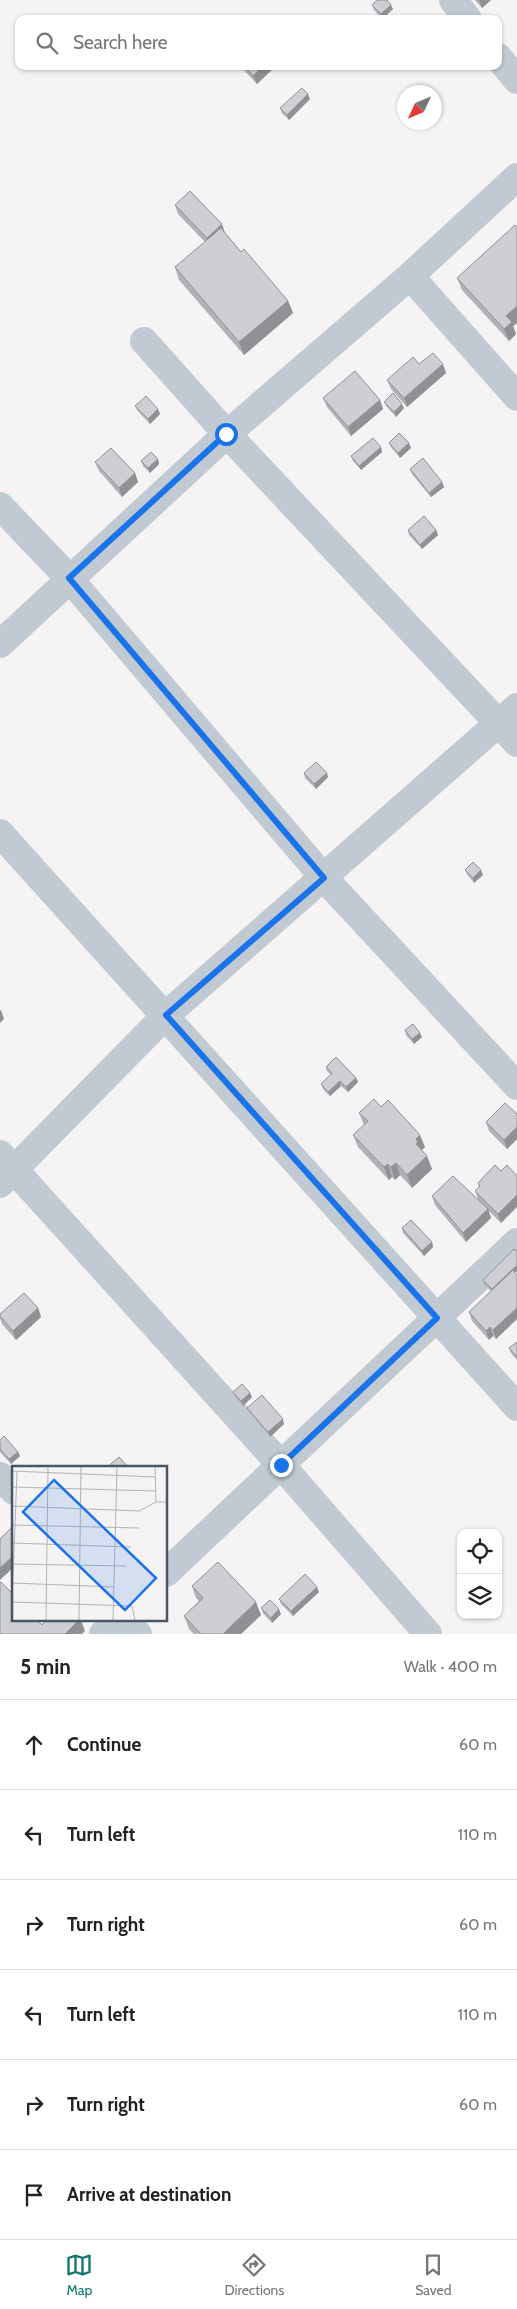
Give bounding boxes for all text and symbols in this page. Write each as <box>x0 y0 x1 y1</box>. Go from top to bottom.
search box <box>15 15 502 70</box>
icon: search <box>33 29 61 57</box>
text: Search here <box>73 31 167 54</box>
north arrow <box>397 85 442 130</box>
route start <box>215 423 238 446</box>
route end <box>270 1454 293 1477</box>
inset map <box>12 1466 168 1622</box>
map controls <box>457 1529 502 1619</box>
button: locate <box>457 1529 502 1574</box>
button: layers <box>457 1574 502 1619</box>
text: 5 min <box>20 1654 71 1679</box>
text: Walk · 400 m <box>404 1657 497 1676</box>
icon: ahead <box>20 1731 48 1759</box>
text: Continue <box>67 1733 141 1756</box>
text: 60 m <box>459 1735 497 1754</box>
icon: left <box>20 1821 48 1849</box>
text: Turn left <box>67 1823 135 1846</box>
text: 110 m <box>458 1825 497 1844</box>
icon: right <box>20 1911 48 1939</box>
text: Turn right <box>67 1913 145 1936</box>
text: 60 m <box>459 1915 497 1934</box>
icon: left <box>20 2001 48 2029</box>
text: Turn left <box>67 2003 135 2026</box>
text: 110 m <box>458 2005 497 2024</box>
icon: right <box>20 2091 48 2119</box>
text: Turn right <box>67 2093 145 2116</box>
text: 60 m <box>459 2095 497 2114</box>
icon: arrive <box>20 2181 48 2209</box>
text: Arrive at destination <box>67 2183 231 2206</box>
tab: Map <box>65 2251 93 2299</box>
tab: Directions <box>224 2251 284 2299</box>
tab: Saved <box>415 2251 452 2299</box>

